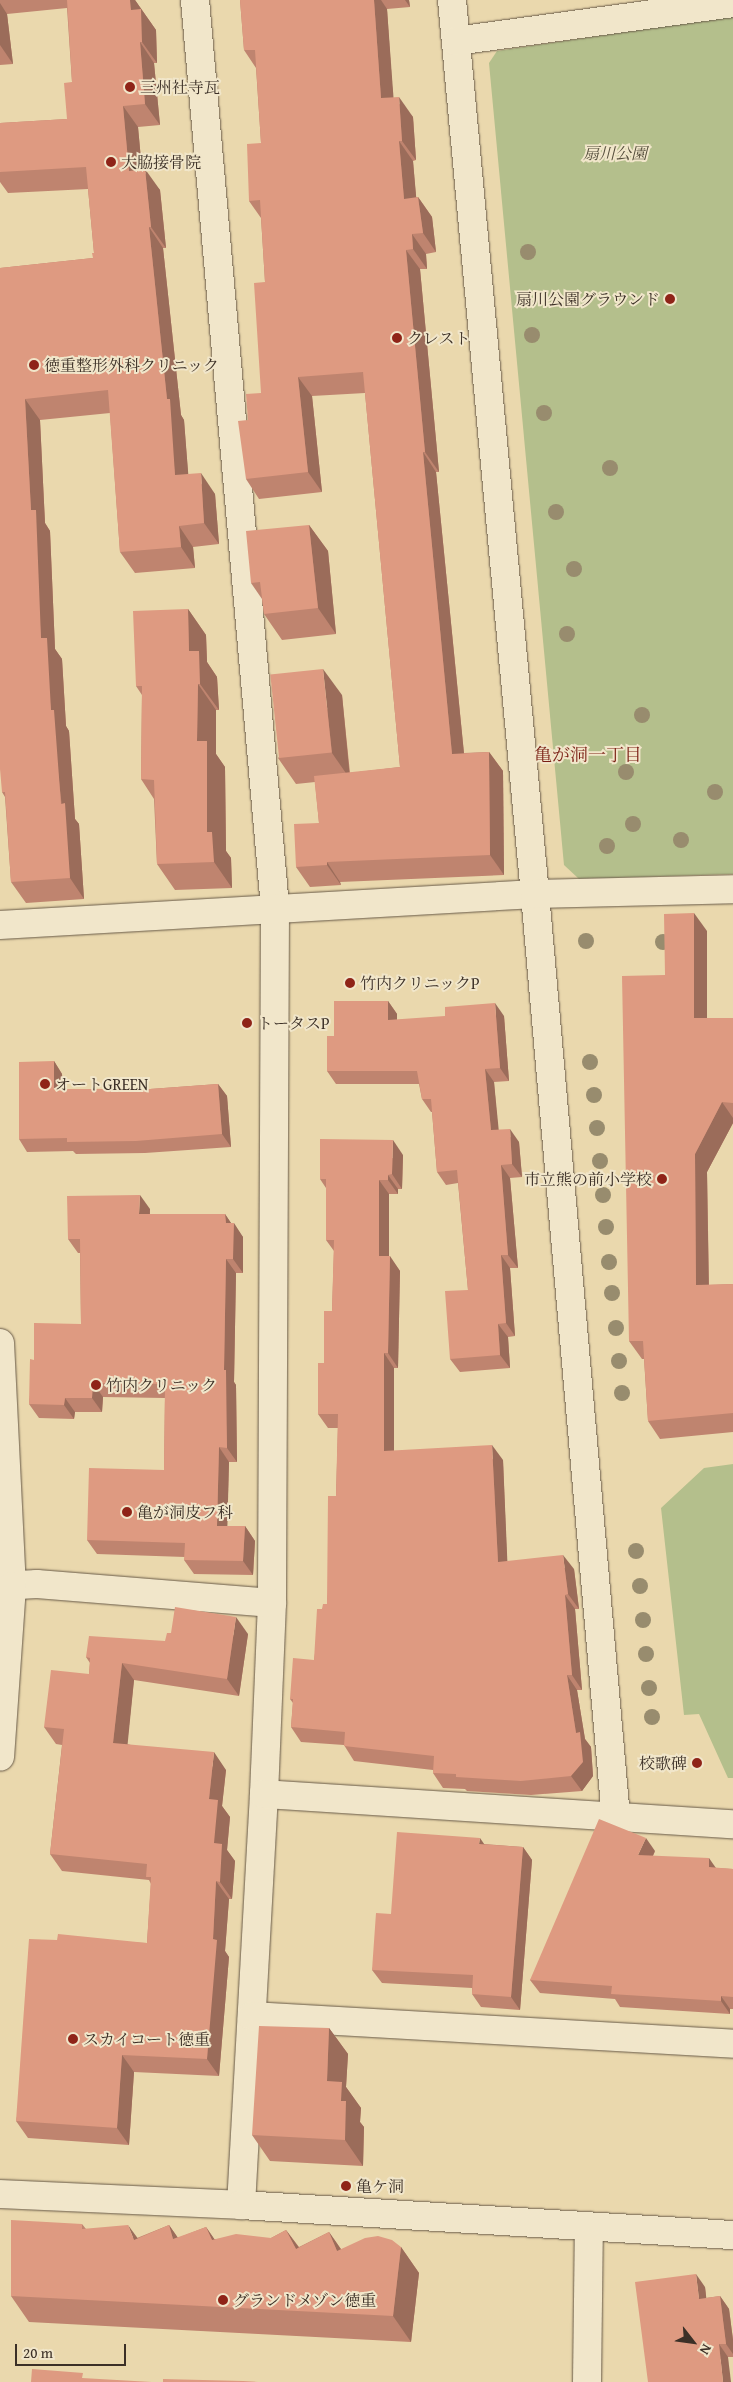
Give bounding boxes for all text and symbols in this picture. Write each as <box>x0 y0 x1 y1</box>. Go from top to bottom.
place label: 三州社寺瓦 <box>140 77 220 97</box>
marker: 三州社寺瓦 <box>124 81 136 93</box>
park label: 扇川公園 <box>583 143 647 163</box>
place label: 大脇接骨院 <box>121 152 201 172</box>
marker: 大脇接骨院 <box>105 156 117 168</box>
place label: 扇川公園グラウンド <box>516 289 660 309</box>
marker: 扇川公園グラウンド <box>664 293 676 305</box>
place label: クレスト <box>407 328 471 348</box>
marker: クレスト <box>391 332 403 344</box>
place label: 徳重整形外科クリニック <box>44 355 220 375</box>
marker: 徳重整形外科クリニック <box>28 359 40 371</box>
district label: 亀が洞一丁目 <box>534 744 642 766</box>
place label: 竹内クリニックP <box>360 973 481 993</box>
marker: 竹内クリニックP <box>344 977 356 989</box>
place label: トータスP <box>257 1013 330 1033</box>
marker: トータスP <box>241 1017 253 1029</box>
place label: オートGREEN <box>55 1074 148 1094</box>
marker: オートGREEN <box>39 1078 51 1090</box>
place label: 市立熊の前小学校 <box>524 1169 652 1189</box>
marker: 市立熊の前小学校 <box>656 1173 668 1185</box>
place label: 竹内クリニック <box>106 1375 218 1395</box>
marker: 竹内クリニック <box>90 1379 102 1391</box>
place label: 亀が洞皮フ科 <box>137 1502 233 1522</box>
marker: 亀が洞皮フ科 <box>121 1506 133 1518</box>
place label: 校歌碑 <box>639 1753 687 1773</box>
marker: 校歌碑 <box>691 1757 703 1769</box>
place label: スカイコート徳重 <box>83 2029 211 2049</box>
marker: スカイコート徳重 <box>67 2033 79 2045</box>
place label: 亀ケ洞 <box>356 2176 404 2196</box>
marker: 亀ケ洞 <box>340 2180 352 2192</box>
place label: グランドメゾン徳重 <box>233 2290 377 2310</box>
marker: グランドメゾン徳重 <box>217 2294 229 2306</box>
north arrow <box>668 2317 718 2367</box>
scale bar <box>18 2334 129 2366</box>
text: N <box>695 2340 717 2359</box>
text: 20 m <box>23 2342 53 2363</box>

